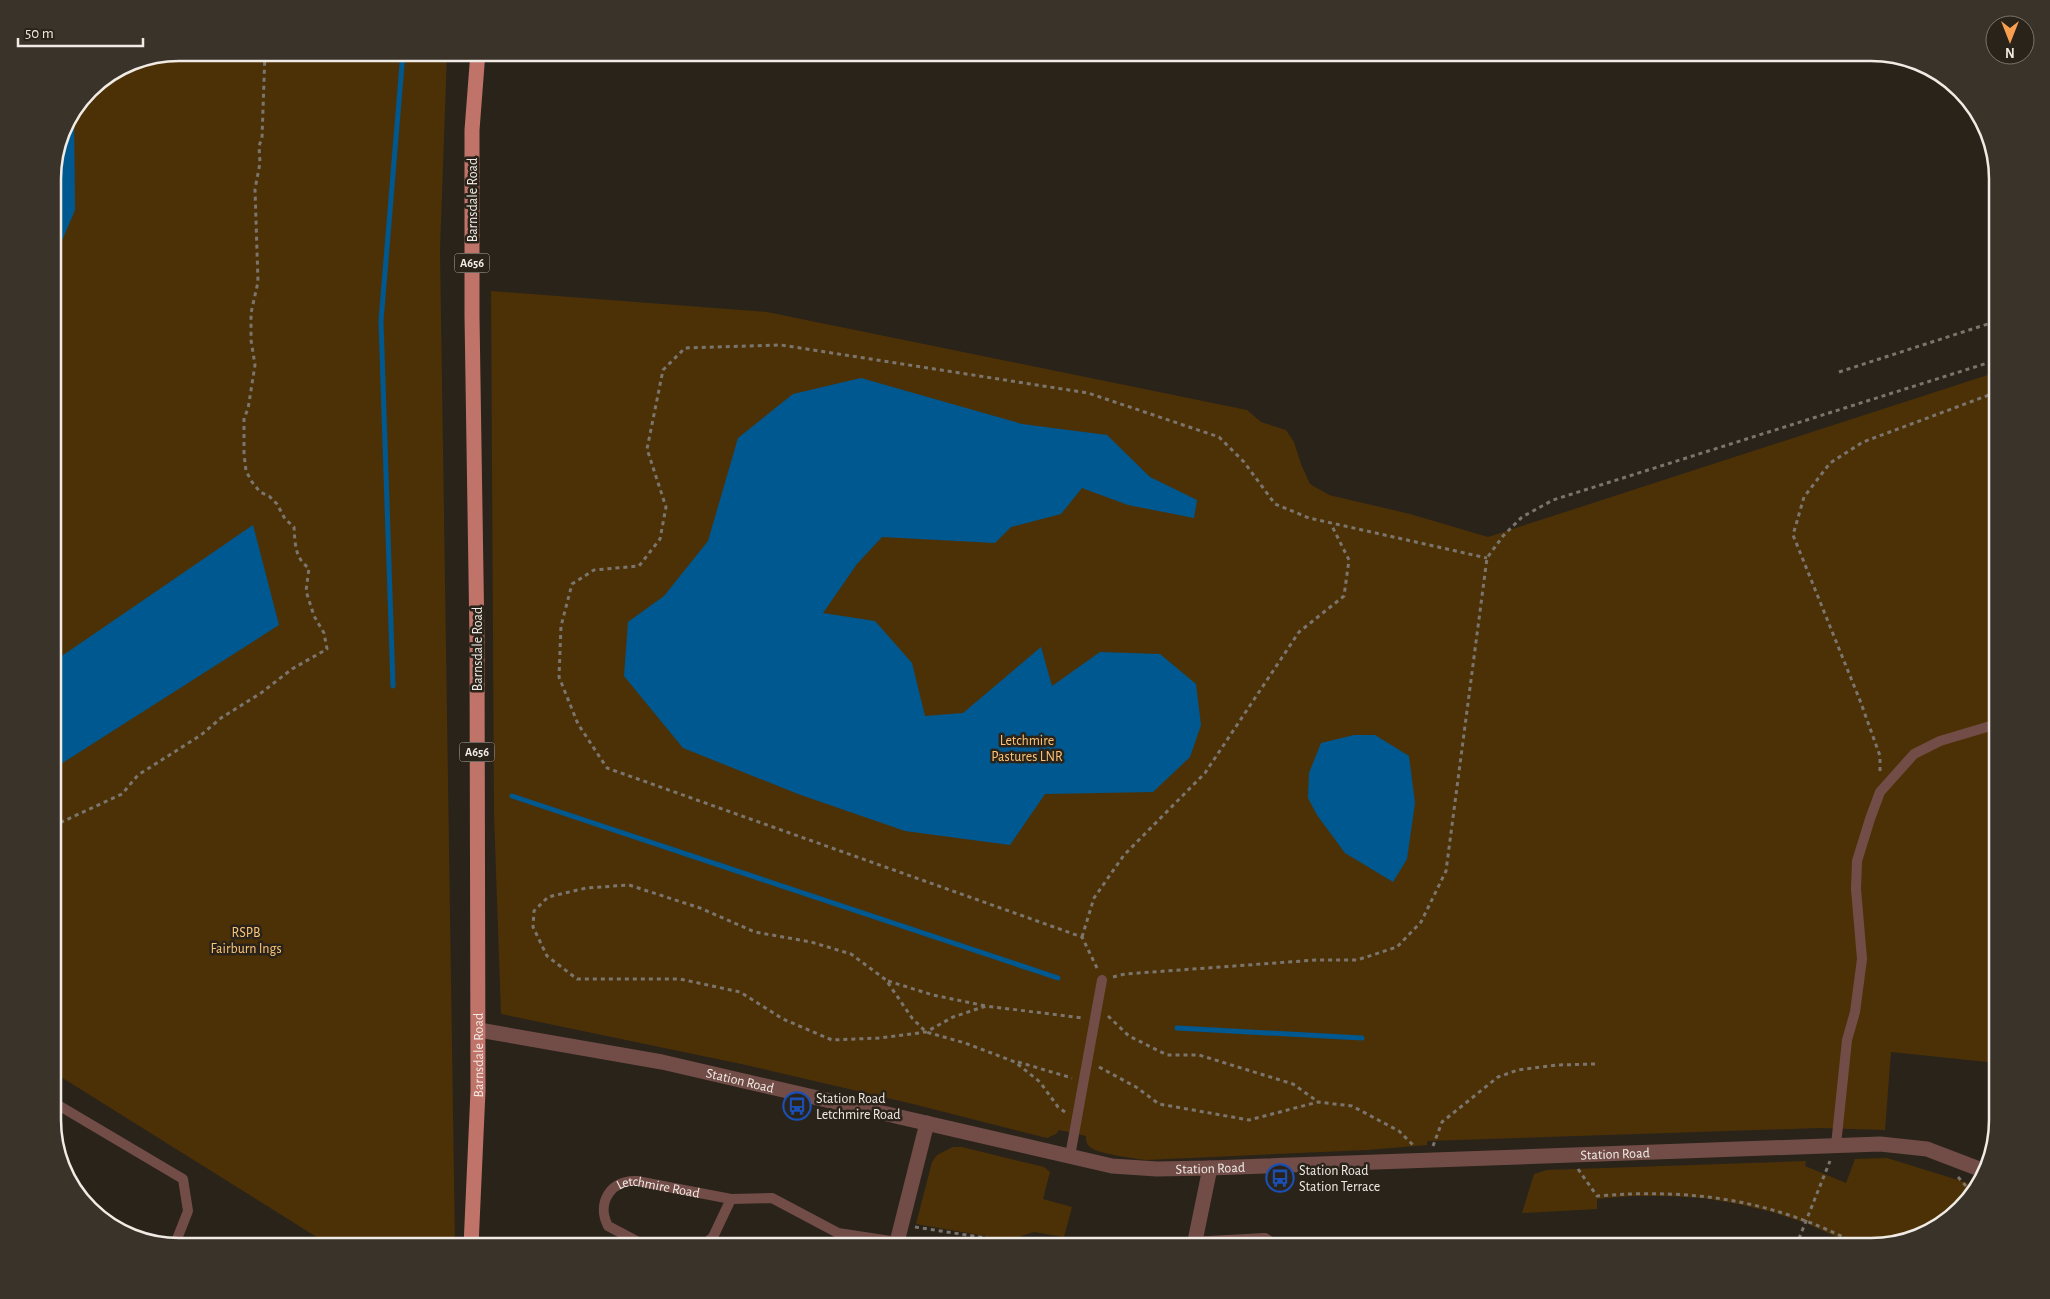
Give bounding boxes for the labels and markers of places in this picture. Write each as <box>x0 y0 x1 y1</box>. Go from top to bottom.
bus stop icon: Station Road Letchmire Road <box>782 1091 812 1121</box>
place label: Station Road Letchmire Road <box>816 1092 901 1122</box>
bus stop icon: Station Road Station Terrace <box>1265 1163 1295 1193</box>
place label: Station Road Station Terrace <box>1299 1164 1380 1194</box>

